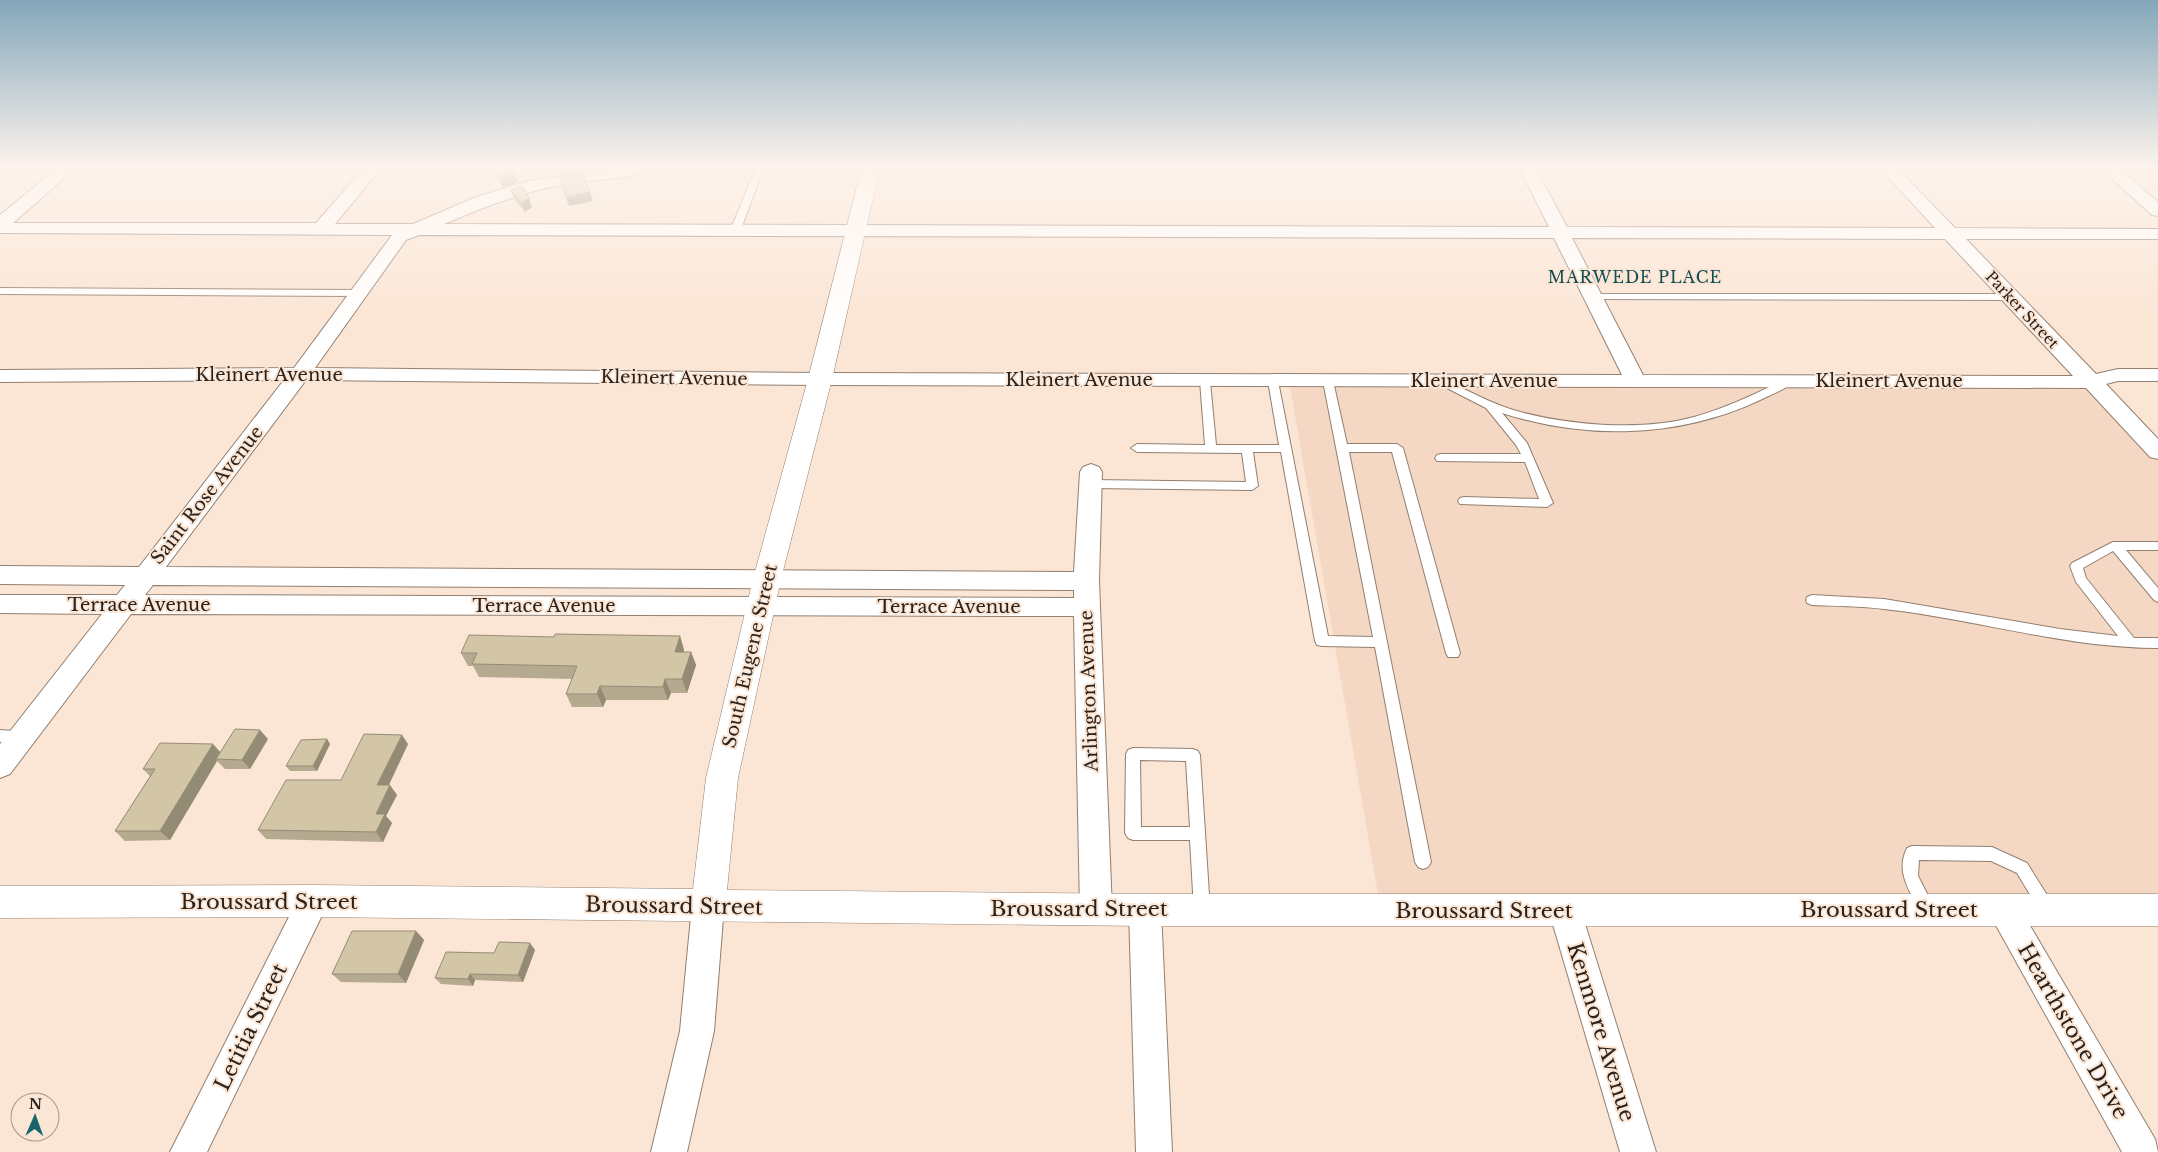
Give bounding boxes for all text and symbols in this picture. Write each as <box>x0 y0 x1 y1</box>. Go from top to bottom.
district label: MARWEDE PLACE <box>1548 267 1722 287</box>
street label: Parker Street <box>1982 267 2063 353</box>
street label: Kleinert Avenue <box>195 364 343 386</box>
street label: Kleinert Avenue <box>600 366 748 390</box>
street label: Kleinert Avenue <box>1005 369 1153 391</box>
street label: Kleinert Avenue <box>1410 370 1558 392</box>
street label: Kleinert Avenue <box>1815 370 1963 392</box>
street label: Saint Rose Avenue <box>146 422 268 568</box>
street label: South Eugene Street <box>718 562 782 750</box>
street label: Terrace Avenue <box>68 594 210 616</box>
street label: Terrace Avenue <box>473 595 615 617</box>
street label: Terrace Avenue <box>878 596 1020 618</box>
street label: Arlington Avenue <box>1075 610 1103 773</box>
street label: Broussard Street <box>180 889 358 915</box>
street label: Broussard Street <box>585 891 763 921</box>
street label: Broussard Street <box>990 896 1168 922</box>
street label: Broussard Street <box>1800 897 1978 923</box>
street label: Broussard Street <box>1395 898 1573 924</box>
street label: Hearthstone Drive <box>2012 938 2134 1124</box>
street label: Kenmore Avenue <box>1561 939 1641 1125</box>
street label: Letitia Street <box>209 959 293 1095</box>
north arrow <box>10 1092 60 1142</box>
text: N <box>29 1095 42 1113</box>

